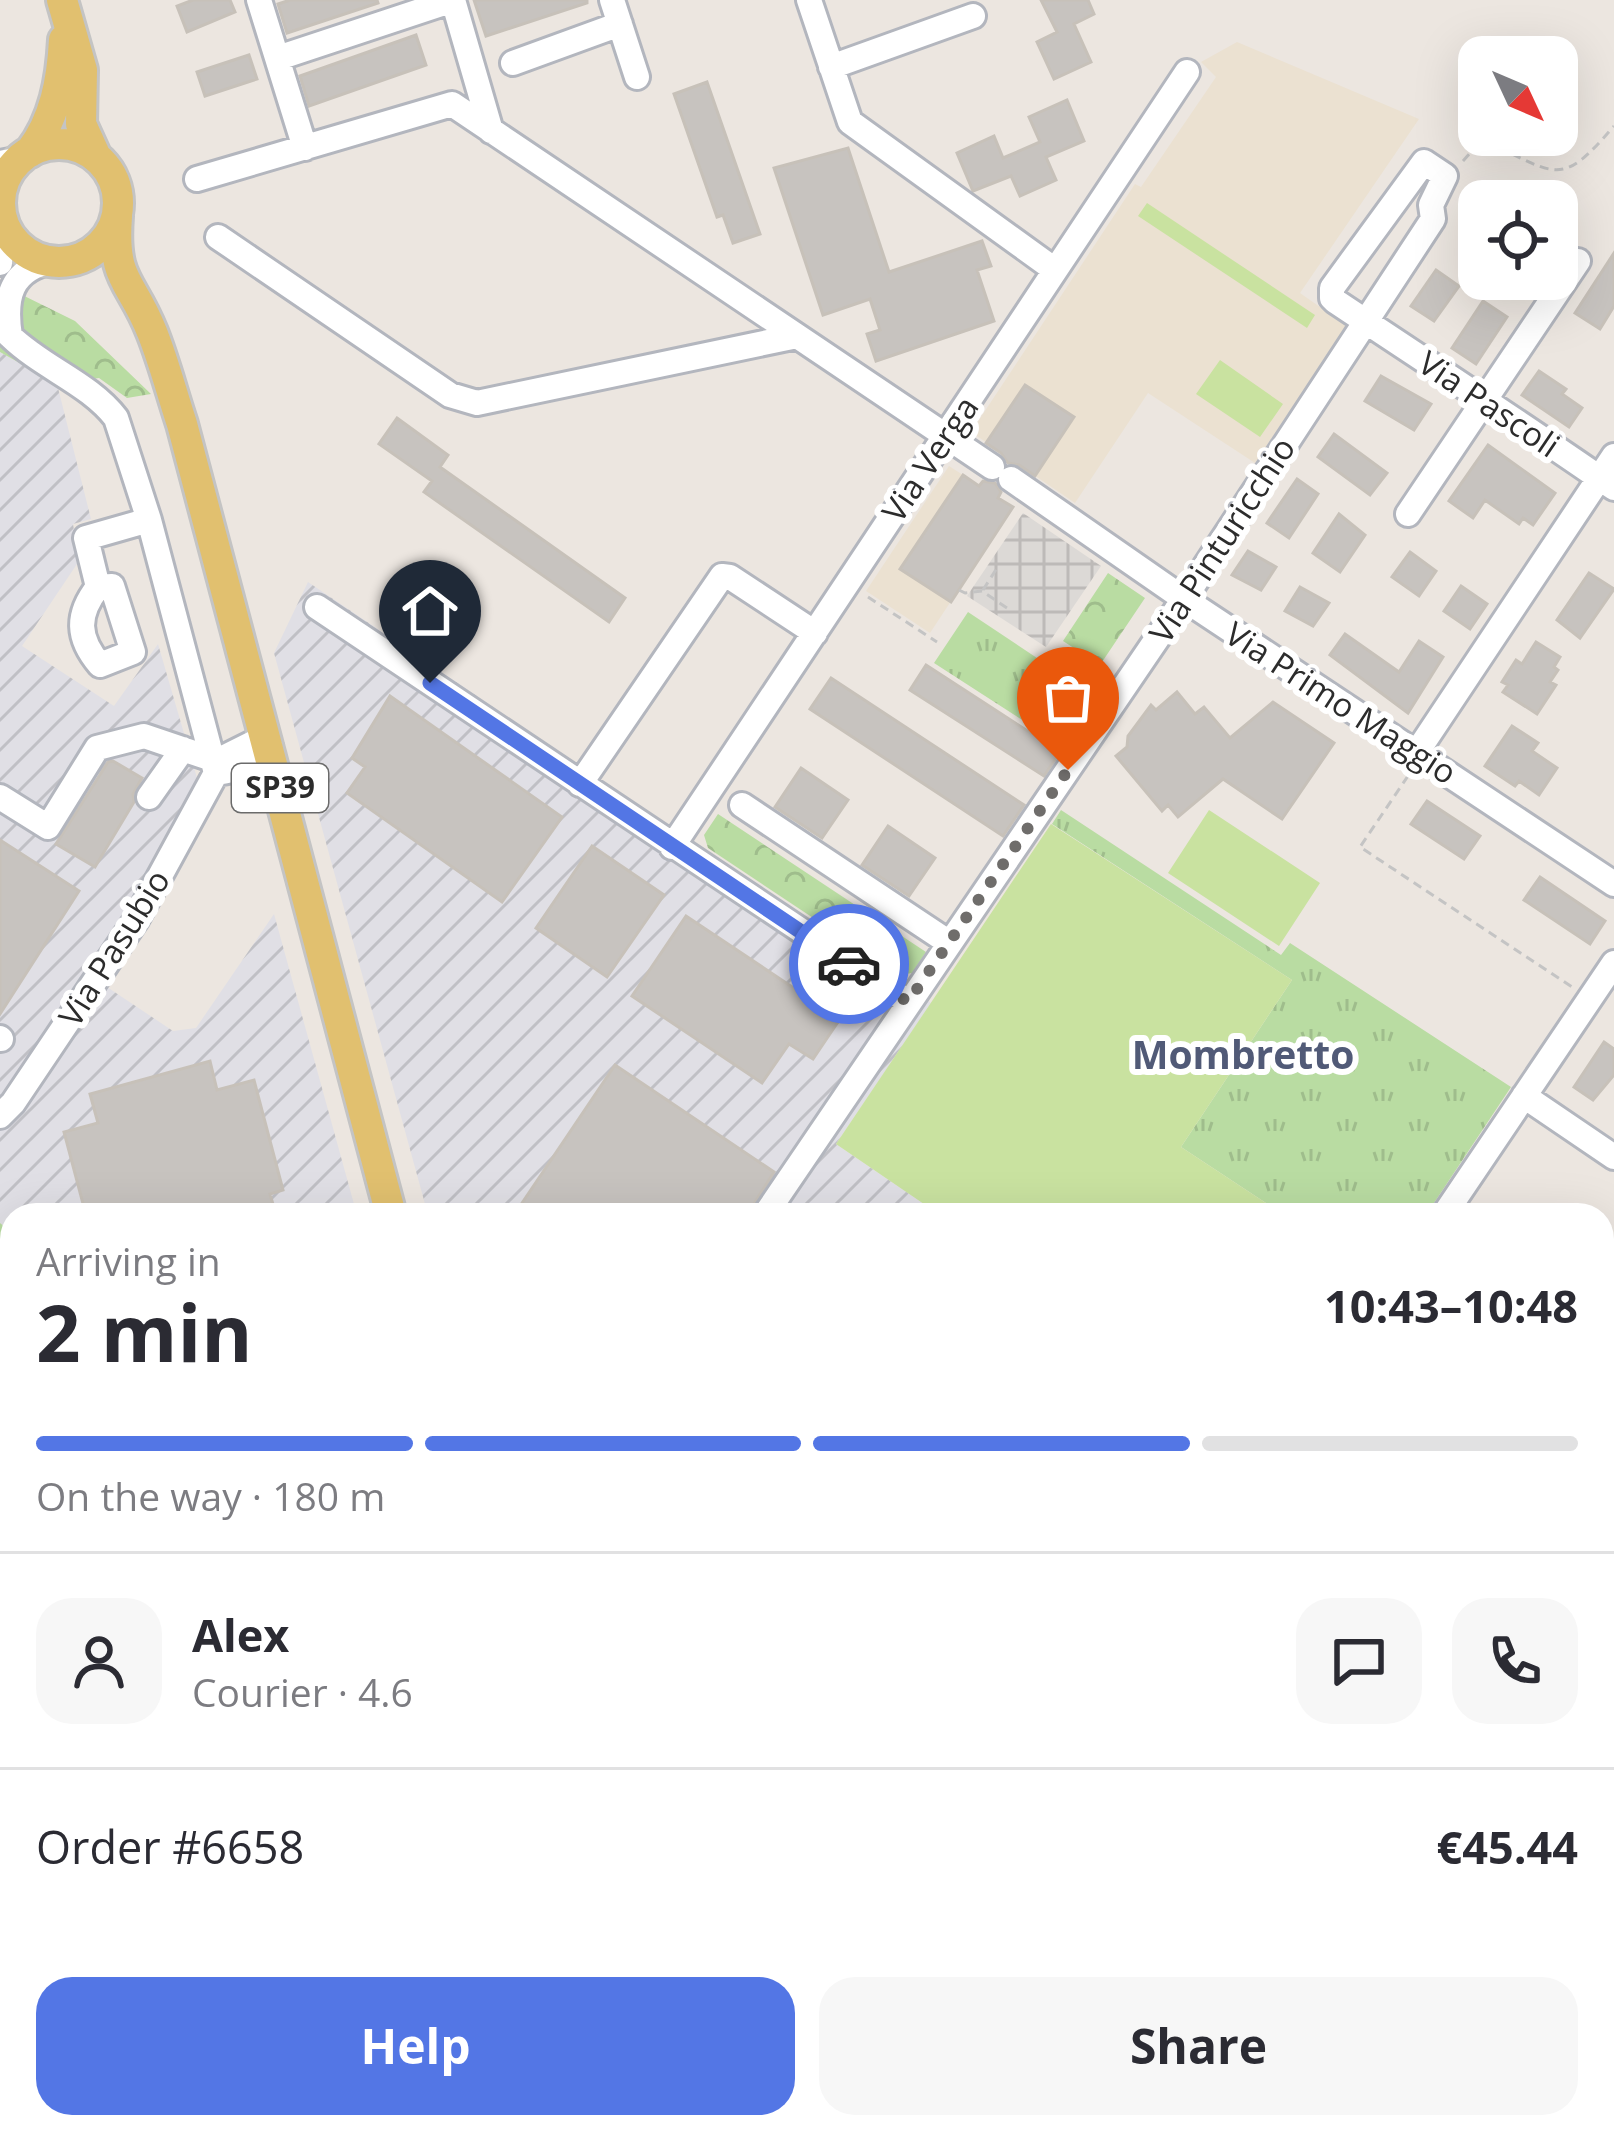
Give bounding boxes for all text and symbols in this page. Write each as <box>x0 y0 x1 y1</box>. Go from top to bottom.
north arrow <box>1458 36 1578 156</box>
map controls <box>1458 36 1578 300</box>
button: locate <box>1458 180 1578 300</box>
street label: Via Pascoli <box>1410 340 1569 467</box>
street label: Via Verga <box>871 387 988 531</box>
street label: Via Pinturicchio <box>1138 428 1305 651</box>
pin <box>379 560 481 683</box>
icon: home <box>397 578 463 644</box>
street label: Via Primo Maggio <box>1217 611 1466 794</box>
pin <box>1017 647 1119 770</box>
icon: bag <box>1035 665 1101 731</box>
road number: SP39 <box>232 764 328 812</box>
street label: Via Pasubio <box>47 861 180 1035</box>
courier <box>789 904 909 1024</box>
icon: car <box>816 931 882 997</box>
district label: Mombretto <box>1132 1027 1354 1080</box>
text: Arriving in <box>36 1234 221 1287</box>
text: 10:43–10:48 <box>1324 1275 1578 1336</box>
text: 2 min <box>36 1279 253 1385</box>
text: On the way · 180 m <box>36 1469 385 1522</box>
button: person <box>36 1598 162 1724</box>
button: chat <box>1296 1598 1422 1724</box>
button: phone <box>1452 1598 1578 1724</box>
text: Alex <box>192 1604 289 1665</box>
text: Courier · 4.6 <box>192 1665 413 1718</box>
text: Order #6658 <box>36 1816 304 1877</box>
text: €45.44 <box>1437 1816 1578 1877</box>
button: Help <box>36 1977 795 2115</box>
button: Share <box>819 1977 1578 2115</box>

